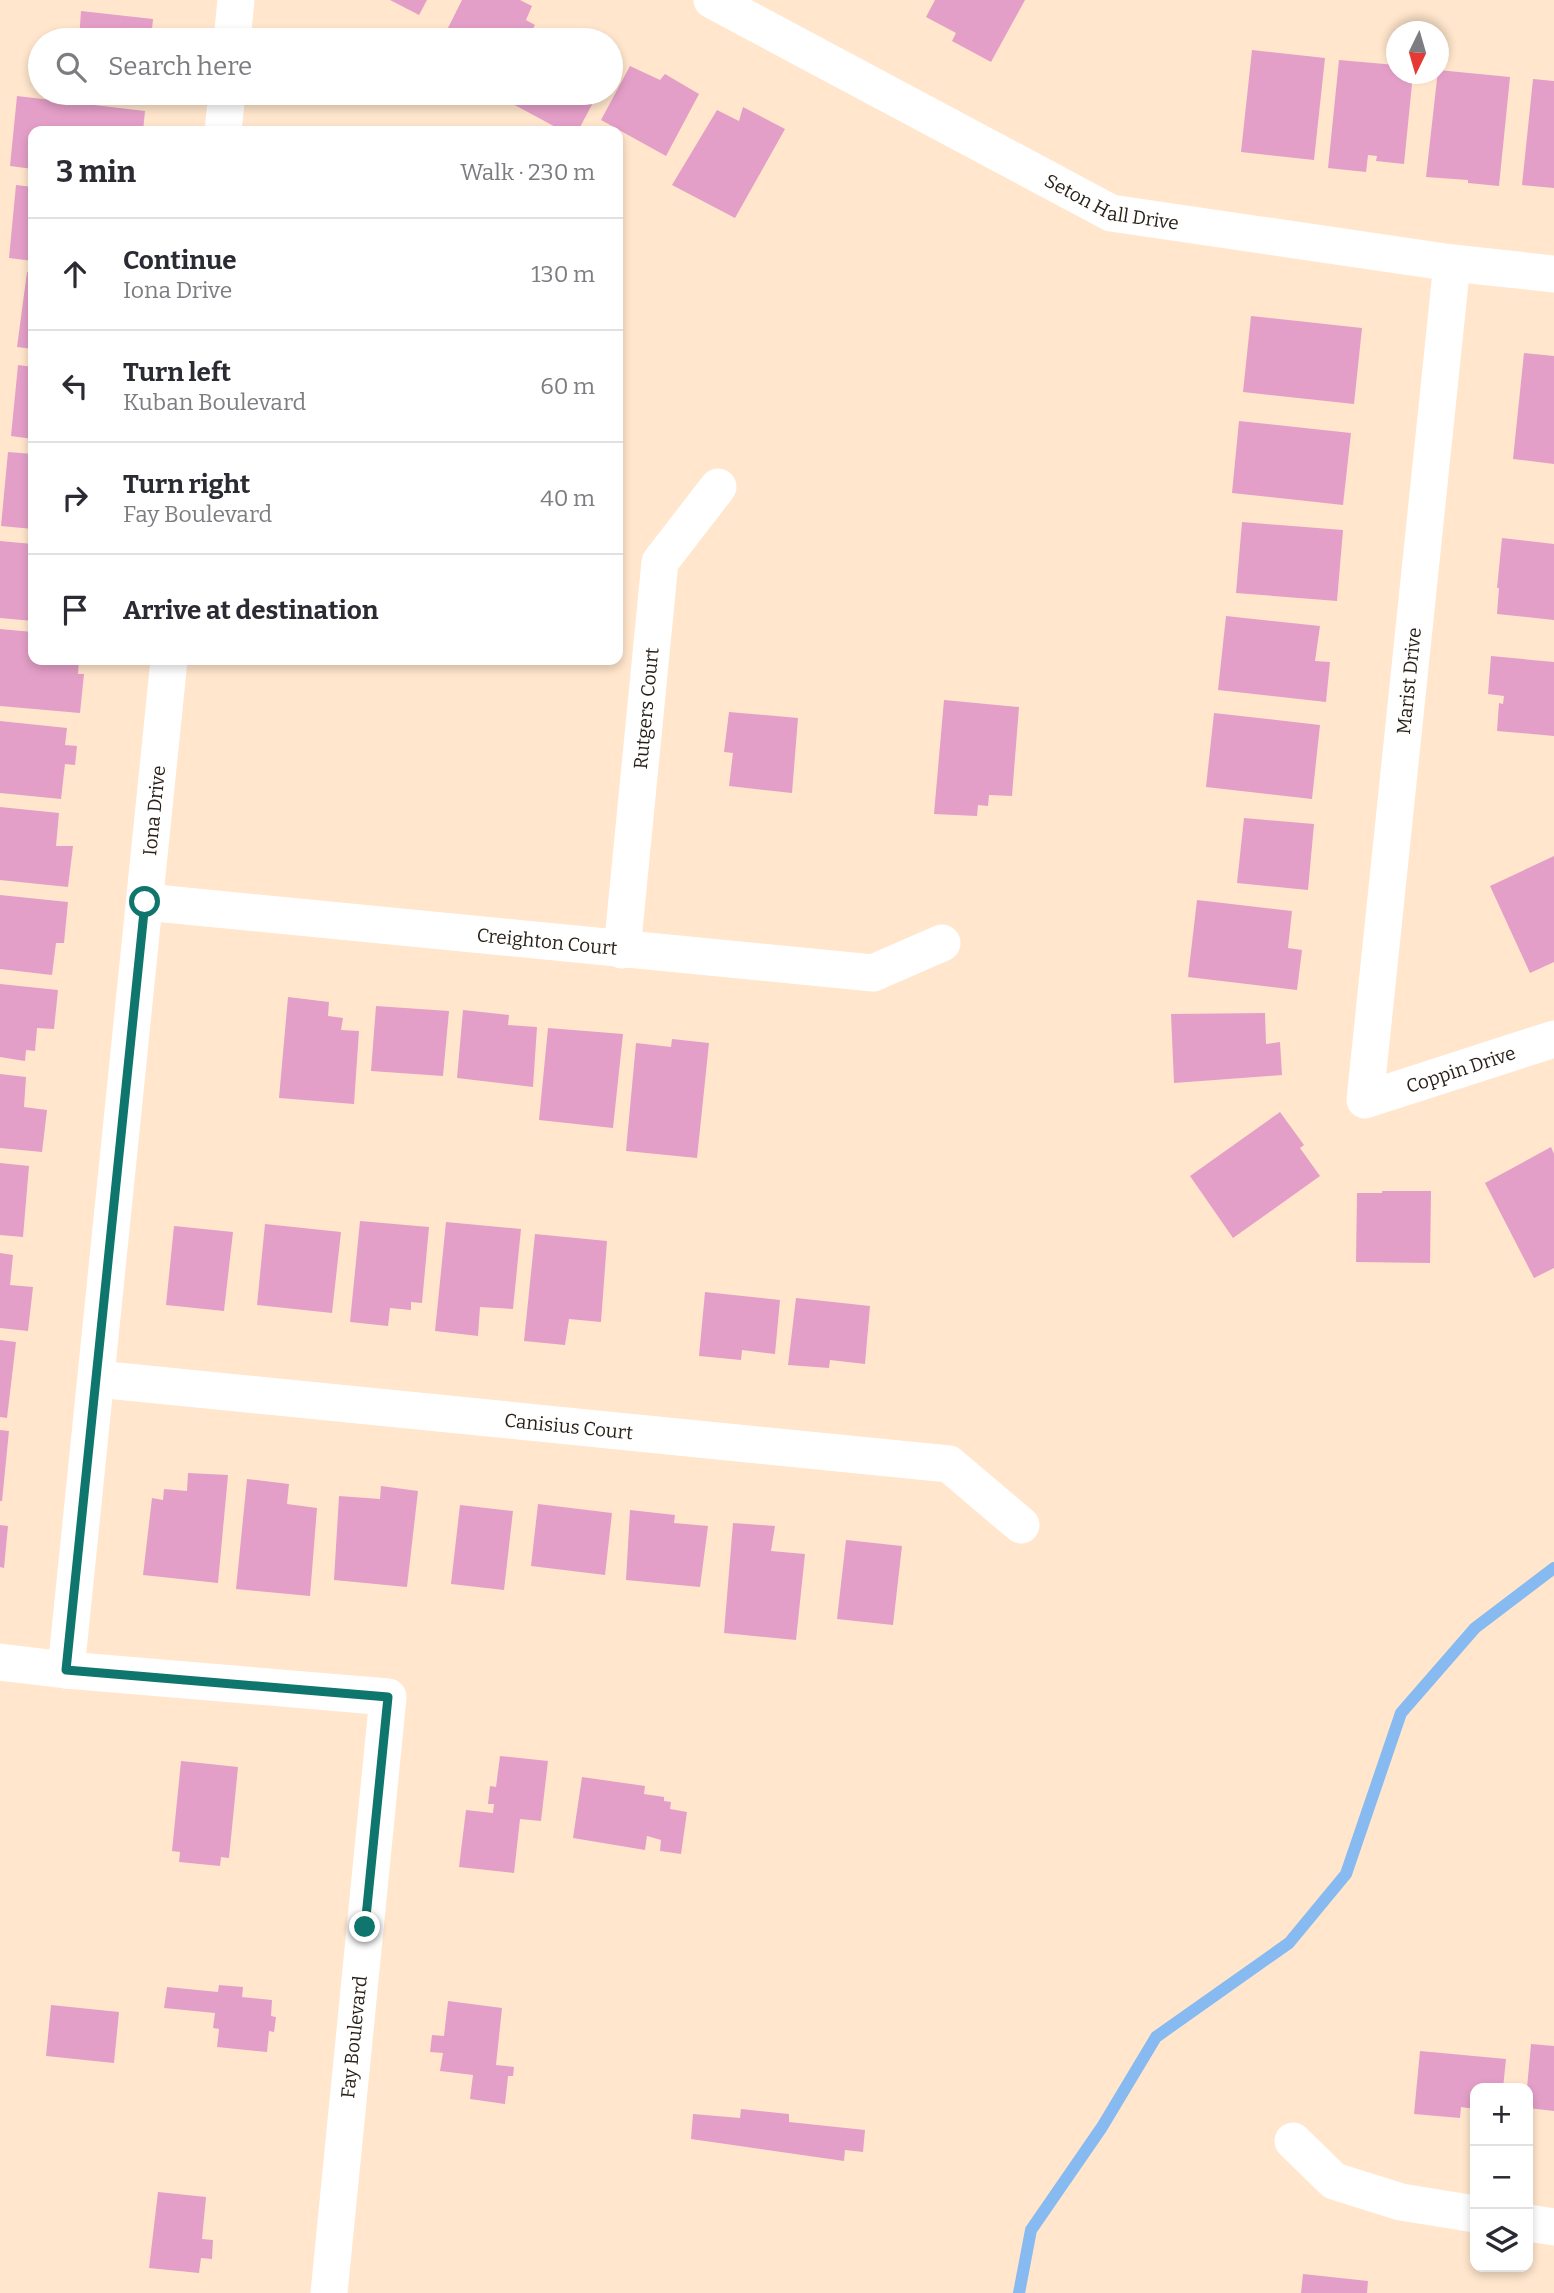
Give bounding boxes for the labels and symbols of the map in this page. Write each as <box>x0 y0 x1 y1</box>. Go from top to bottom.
north arrow <box>1386 21 1449 84</box>
street label: Seton Hall Drive <box>1041 168 1181 234</box>
street label: Marist Drive <box>1392 626 1426 736</box>
street label: Rutgers Court <box>628 646 663 770</box>
street label: Iona Drive <box>138 764 170 857</box>
route start <box>129 886 160 917</box>
street label: Creighton Court <box>476 923 619 960</box>
street label: Coppin Drive <box>1403 1041 1518 1098</box>
street label: Canisius Court <box>503 1408 634 1444</box>
route end <box>349 1911 380 1942</box>
street label: Fay Boulevard <box>336 1974 372 2100</box>

